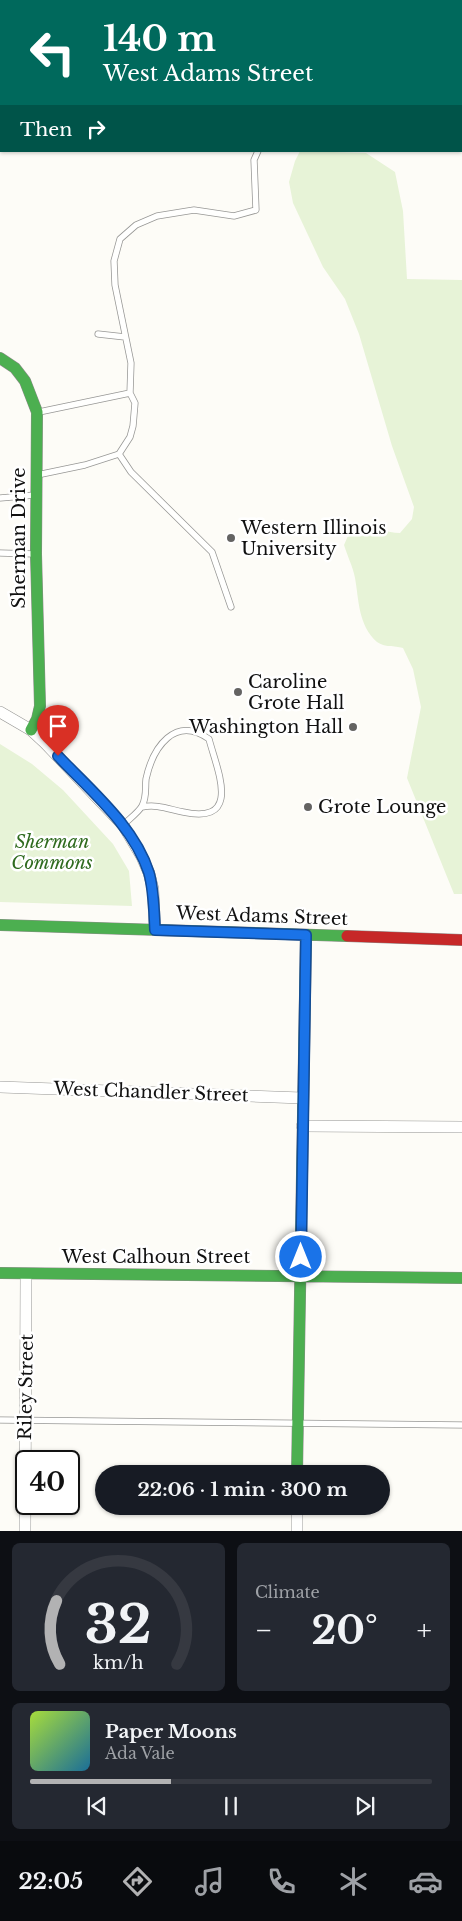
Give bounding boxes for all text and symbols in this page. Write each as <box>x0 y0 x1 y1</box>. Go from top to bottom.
text: 140 m <box>103 17 216 60</box>
icon: left <box>20 20 85 85</box>
text: West Adams Street <box>103 60 313 87</box>
icon: right <box>82 115 110 143</box>
text: Then <box>20 118 72 141</box>
street label: Sherman Drive <box>8 467 30 609</box>
place label: Western Illinois University <box>240 517 386 560</box>
marker: Western Illinois University <box>225 532 237 544</box>
place label: Caroline Grote Hall <box>248 671 345 714</box>
marker: Caroline Grote Hall <box>232 686 244 698</box>
pin <box>37 705 79 756</box>
icon: arrive <box>44 712 72 740</box>
place label: Washington Hall <box>188 716 343 738</box>
marker: Washington Hall <box>347 721 359 733</box>
place label: Grote Lounge <box>318 796 446 818</box>
marker: Grote Lounge <box>302 801 314 813</box>
park label: Sherman Commons <box>11 831 93 874</box>
street label: West Adams Street <box>175 902 349 930</box>
street label: West Chandler Street <box>52 1078 249 1106</box>
position arrow <box>274 1230 326 1282</box>
street label: West Calhoun Street <box>61 1246 250 1268</box>
street label: Riley Street <box>14 1333 38 1440</box>
speed limit sign: 40 <box>15 1450 80 1515</box>
text: 22:06 · 1 min · 300 m <box>137 1478 348 1501</box>
text: Climate <box>255 1582 320 1602</box>
text: 32 <box>85 1593 152 1657</box>
text: 20° <box>312 1607 378 1654</box>
text: − <box>255 1613 273 1648</box>
text: + <box>417 1613 432 1648</box>
text: km/h <box>93 1652 144 1674</box>
text: Paper Moons <box>105 1720 237 1743</box>
text: Ada Vale <box>105 1743 175 1763</box>
icon: previous <box>83 1792 111 1820</box>
icon: pause <box>217 1792 245 1820</box>
icon: next <box>351 1792 379 1820</box>
icon: directions <box>120 1864 155 1899</box>
icon: music <box>192 1864 227 1899</box>
icon: phone <box>264 1864 299 1899</box>
icon: climate <box>336 1864 371 1899</box>
icon: car <box>408 1864 443 1899</box>
text: 22:05 <box>19 1868 83 1895</box>

